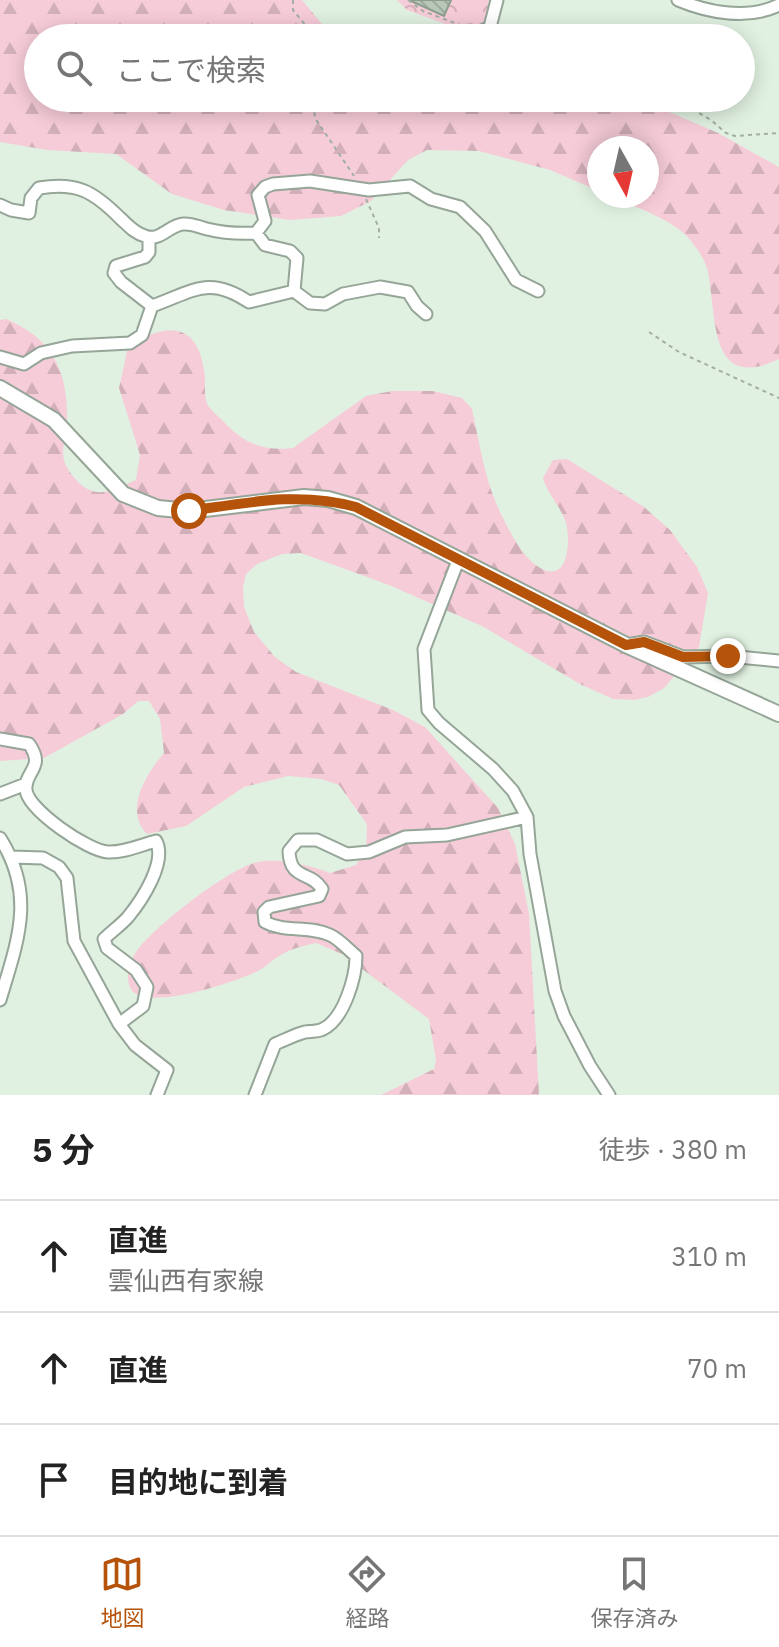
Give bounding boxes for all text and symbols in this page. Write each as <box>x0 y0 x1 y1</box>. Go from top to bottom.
search box <box>24 24 755 112</box>
icon: search <box>52 46 96 90</box>
text: ここで検索 <box>116 50 266 89</box>
north arrow <box>587 136 659 208</box>
route start <box>171 493 207 529</box>
route end <box>710 638 746 674</box>
text: 5 分 <box>32 1127 94 1171</box>
text: 徒歩 · 380 m <box>599 1132 747 1166</box>
text: 直進 <box>108 1220 168 1259</box>
icon: ahead <box>32 1234 76 1278</box>
text: 310 m <box>671 1239 747 1273</box>
text: 雲仙西有家線 <box>108 1263 264 1297</box>
icon: ahead <box>32 1346 76 1390</box>
text: 直進 <box>108 1350 168 1389</box>
text: 70 m <box>687 1351 747 1385</box>
icon: arrive <box>32 1458 76 1502</box>
text: 目的地に到着 <box>108 1462 288 1501</box>
tab: 地図 <box>100 1552 145 1632</box>
tab: 経路 <box>345 1552 390 1632</box>
tab: 保存済み <box>590 1552 679 1632</box>

